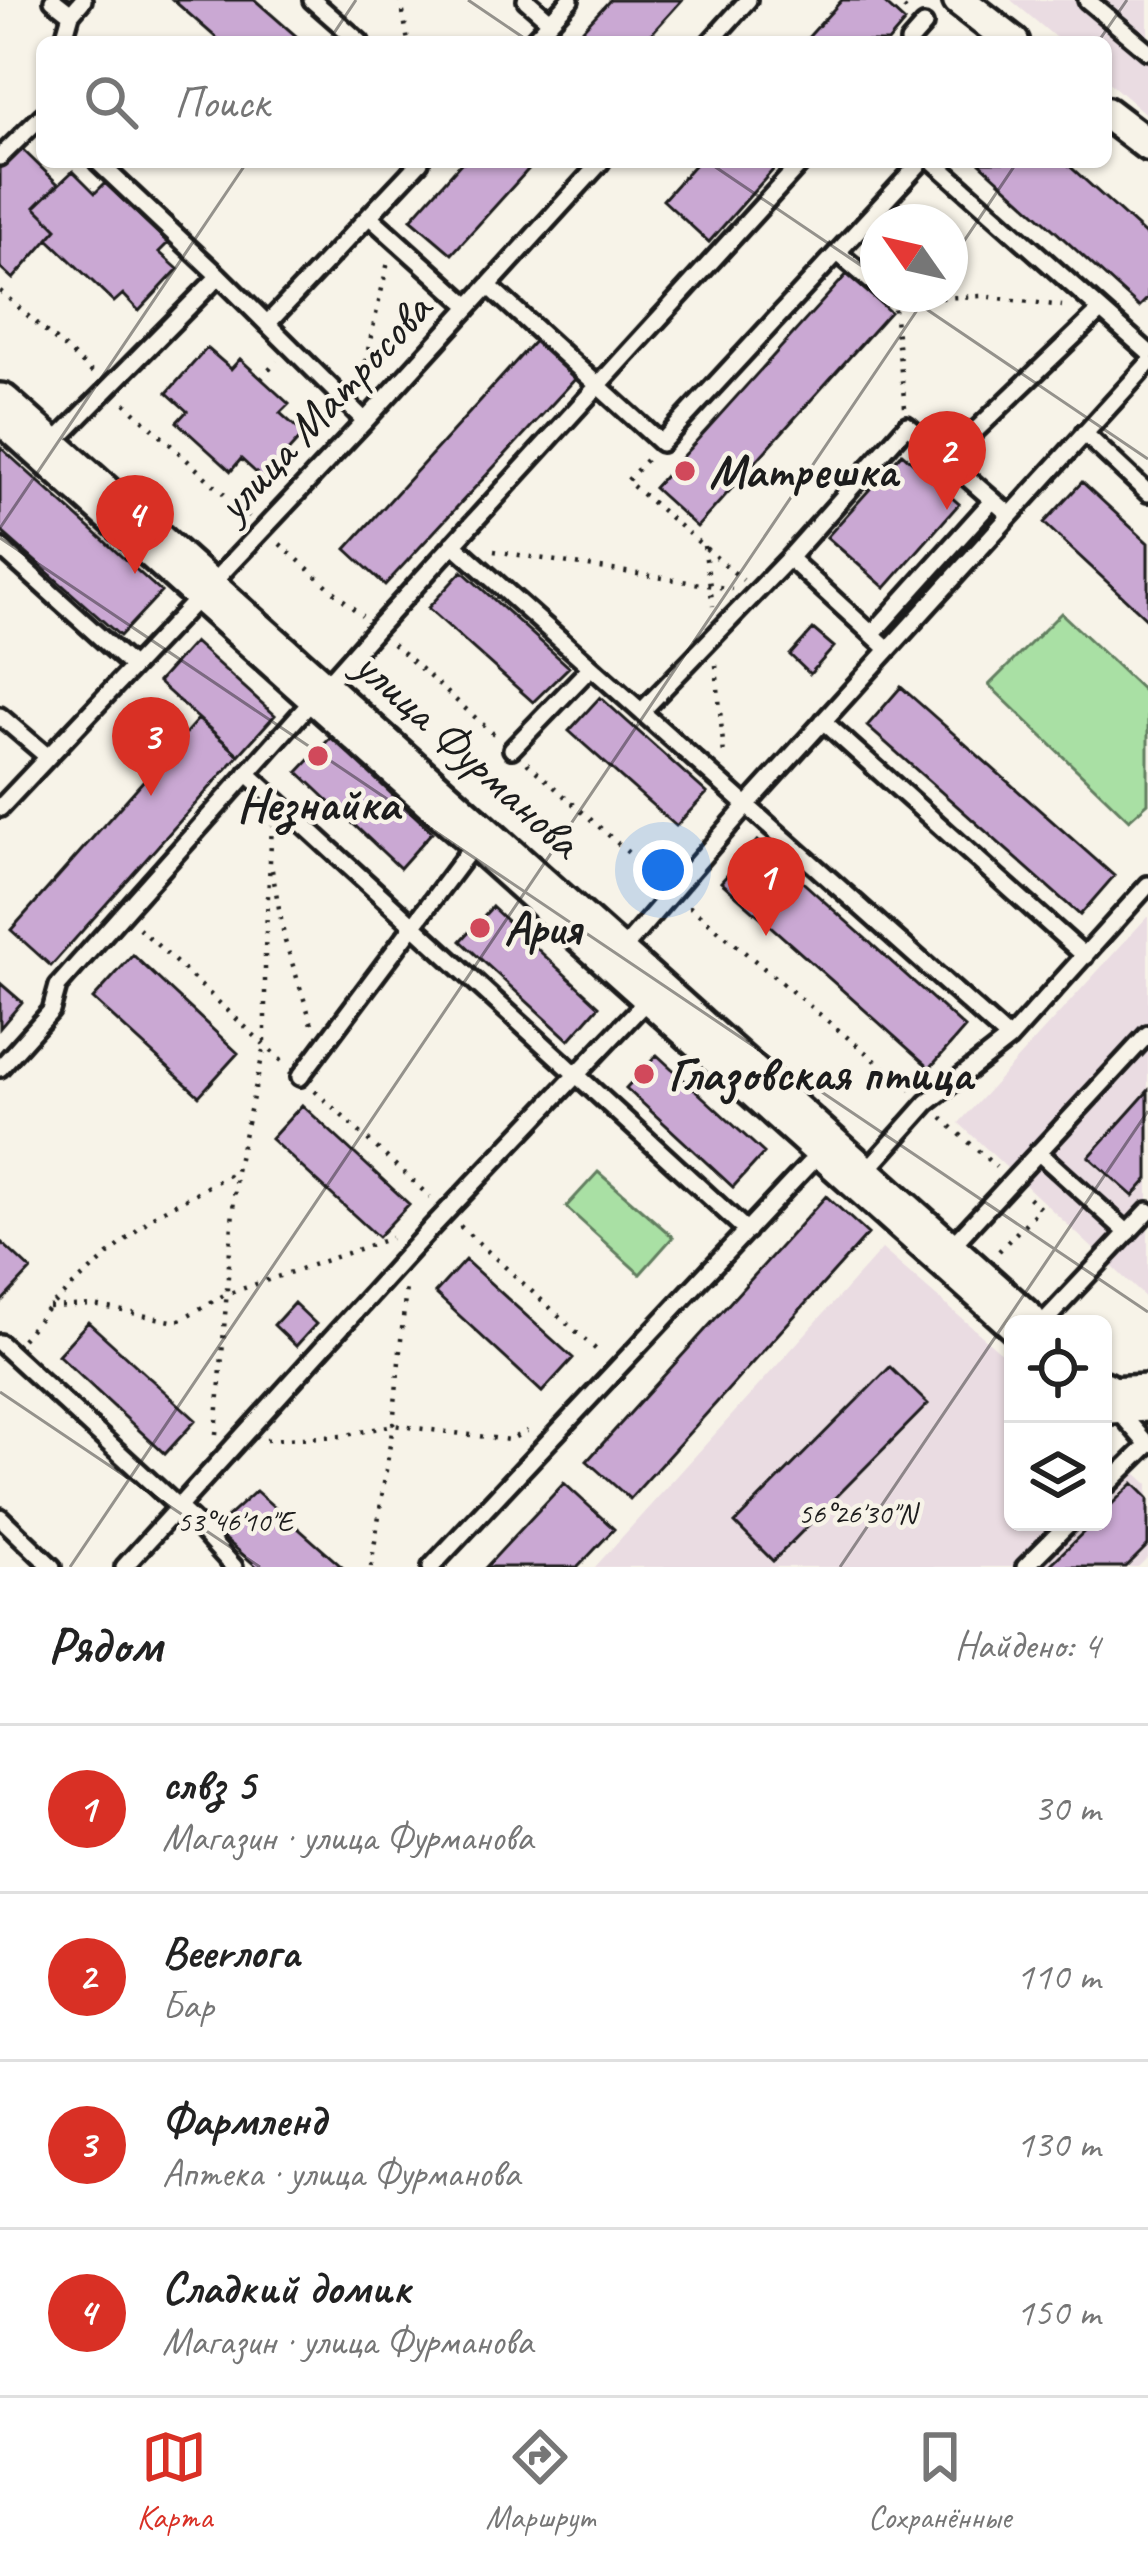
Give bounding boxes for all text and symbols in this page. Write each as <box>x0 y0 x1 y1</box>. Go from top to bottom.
search box <box>36 36 1112 168</box>
icon: search <box>78 69 144 135</box>
text: Поиск <box>174 74 269 131</box>
north arrow <box>860 204 968 312</box>
street label: улица Матросова <box>200 278 446 536</box>
pin: 2 <box>908 411 986 510</box>
place label: Матрешка <box>709 441 901 501</box>
marker: Матрешка <box>672 458 698 484</box>
pin: 4 <box>96 475 174 574</box>
street label: улица Фурманова <box>340 634 596 872</box>
pin: 3 <box>112 697 190 796</box>
marker: Незнайка <box>305 743 331 769</box>
place label: Незнайка <box>237 774 402 836</box>
pin: 1 <box>727 837 805 936</box>
your location <box>633 840 693 900</box>
place label: Ария <box>504 898 584 958</box>
marker: Ария <box>467 915 493 941</box>
place label: Глазовская птица <box>668 1044 976 1105</box>
marker: Глазовская птица <box>631 1061 657 1087</box>
map controls <box>1004 1315 1112 1531</box>
button: locate <box>1004 1315 1112 1423</box>
button: layers <box>1004 1423 1112 1531</box>
text: 56°26'30"N <box>798 1494 921 1532</box>
text: 53°46'10"E <box>177 1502 297 1540</box>
text: Рядом <box>48 1613 162 1677</box>
text: Найдено: 4 <box>955 1621 1100 1670</box>
text: слвз 5 <box>162 1756 255 1813</box>
text: 1 <box>78 1784 96 1833</box>
text: 30 m <box>1034 1784 1100 1833</box>
text: Магазин · улица Фурманова <box>162 1813 533 1862</box>
text: Beerлога <box>162 1924 300 1981</box>
text: 2 <box>78 1952 96 2001</box>
text: 110 m <box>1016 1952 1100 2001</box>
text: Бар <box>162 1981 214 2030</box>
text: Фармленд <box>162 2092 326 2149</box>
text: 3 <box>78 2120 96 2169</box>
text: 130 m <box>1016 2120 1100 2169</box>
text: Аптека · улица Фурманова <box>162 2149 520 2198</box>
text: Сладкий домик <box>162 2260 411 2317</box>
text: 4 <box>78 2288 96 2337</box>
text: 150 m <box>1016 2288 1100 2337</box>
text: Магазин · улица Фурманова <box>162 2317 533 2366</box>
tab: Карта <box>137 2424 212 2538</box>
tab: Маршрут <box>486 2424 595 2538</box>
tab: Сохранённые <box>868 2424 1011 2538</box>

